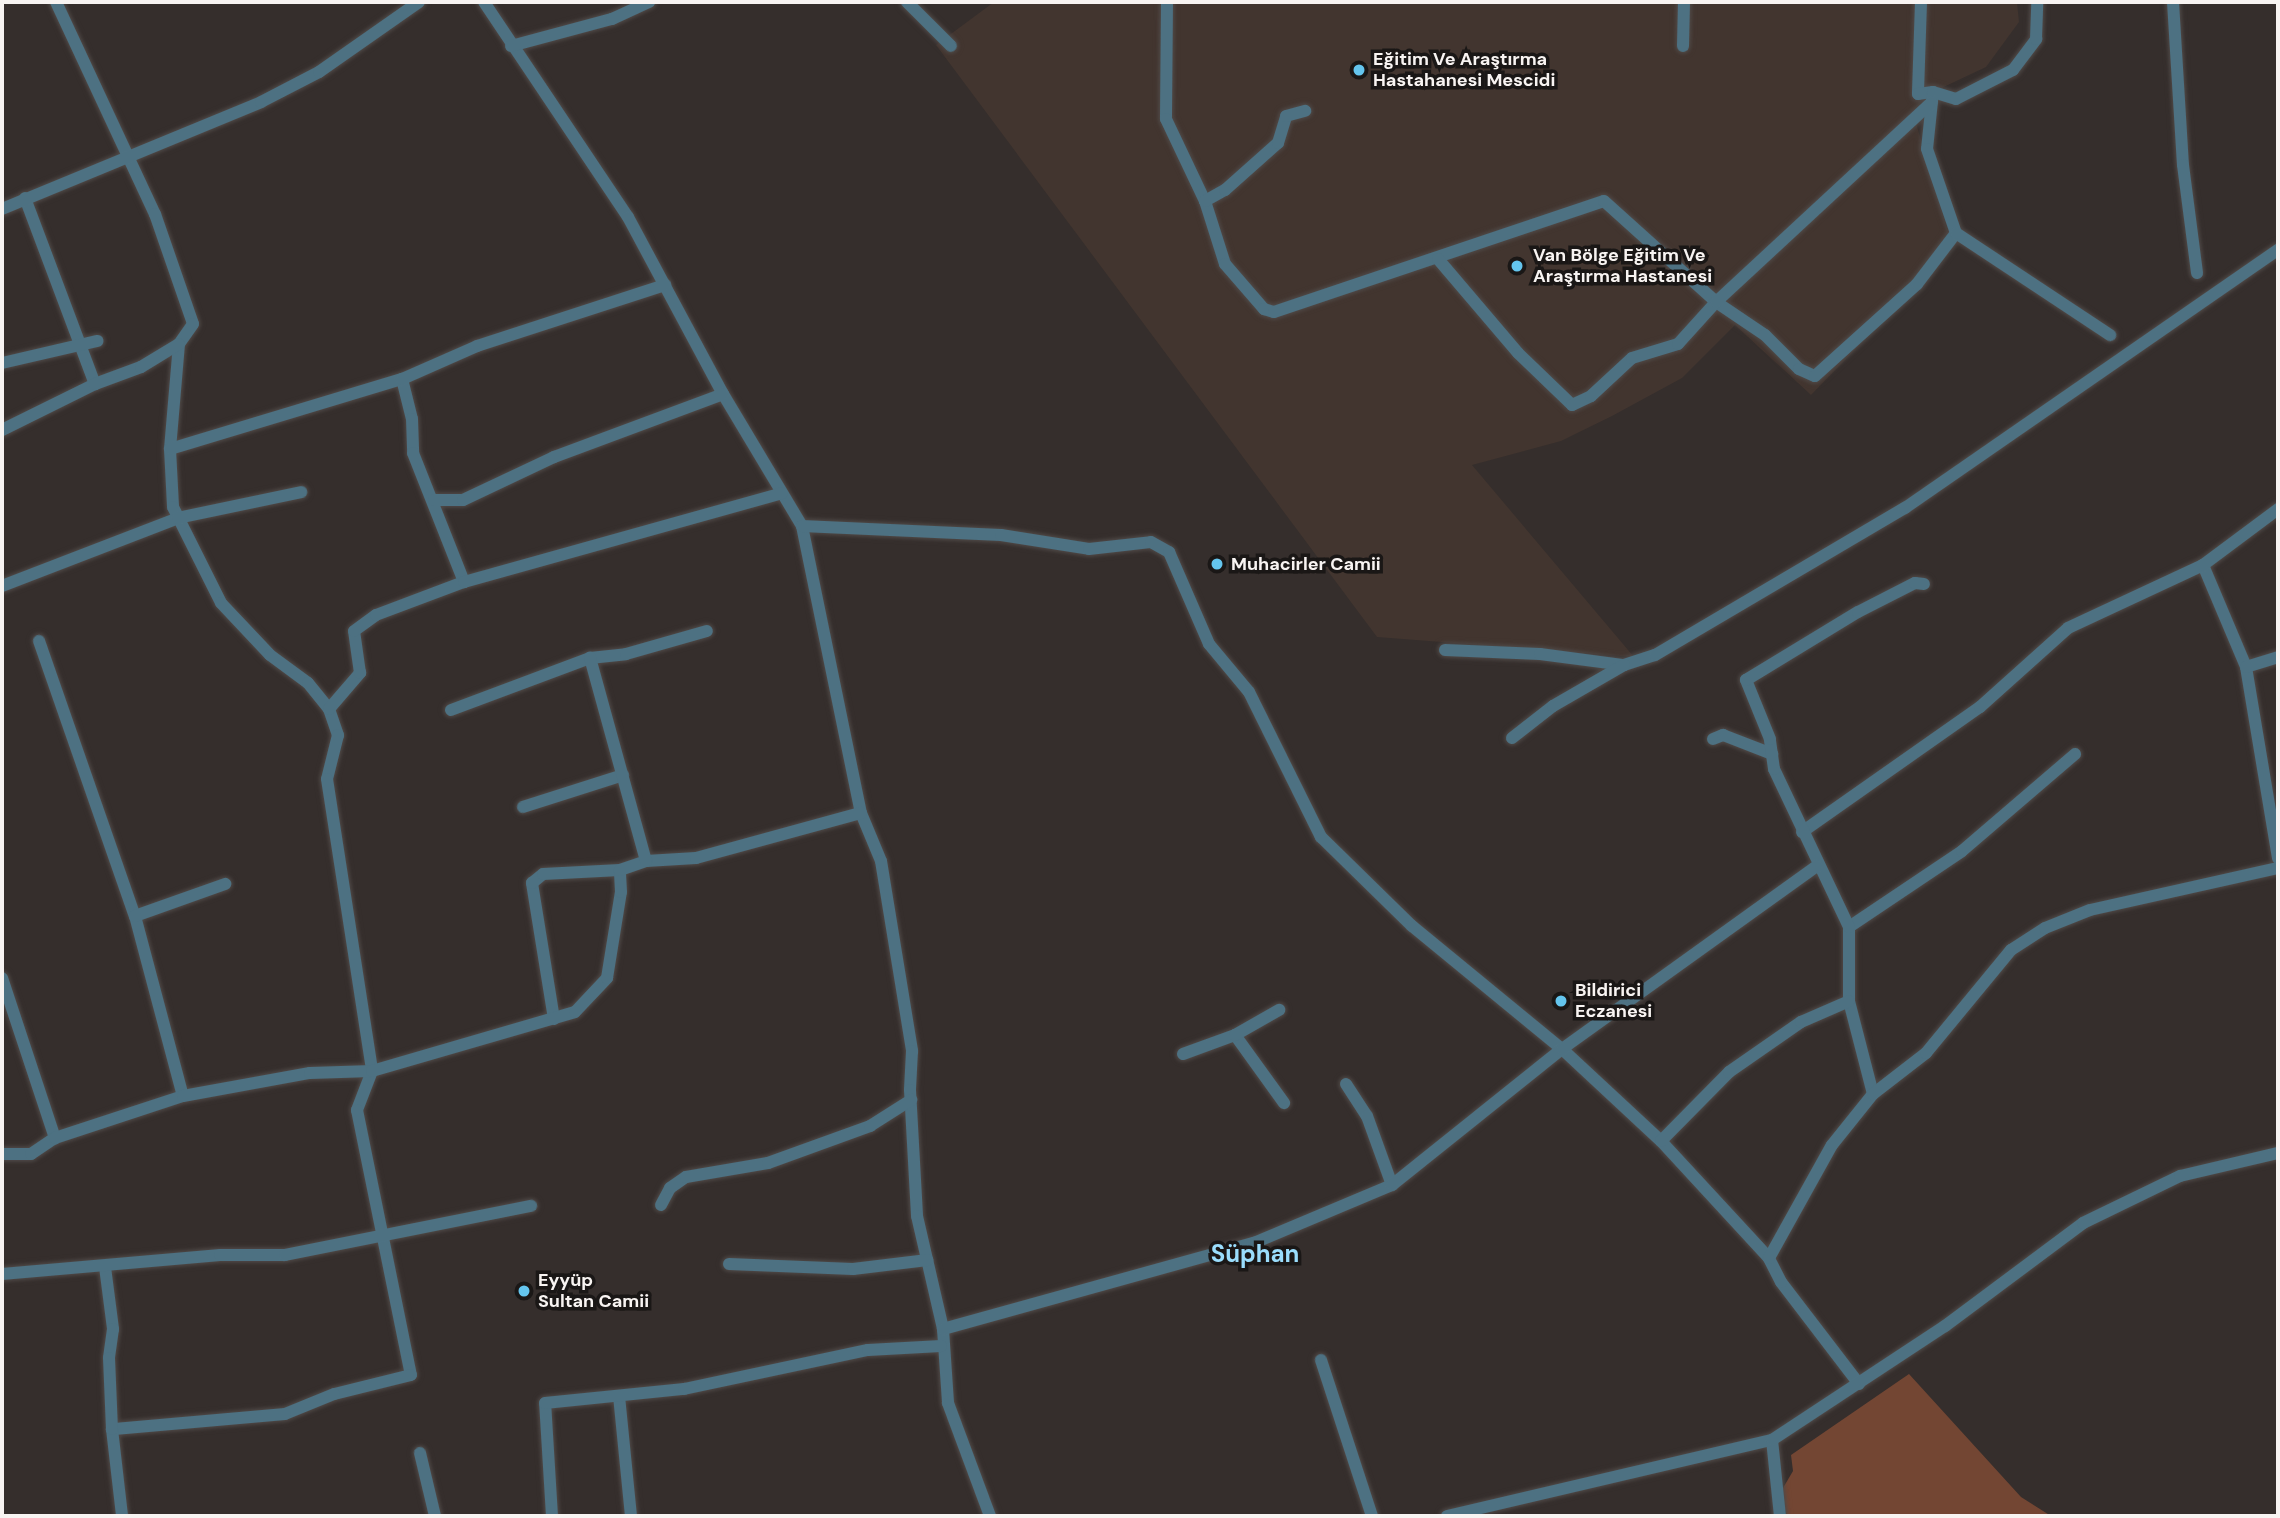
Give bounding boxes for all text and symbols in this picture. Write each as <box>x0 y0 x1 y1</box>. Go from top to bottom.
place label: Eğitim Ve Araştırma Hastahanesi Mescidi <box>1373 49 1555 92</box>
marker: Eğitim Ve Araştırma Hastahanesi Mescidi <box>1351 62 1367 78</box>
place label: Van Bölge Eğitim Ve Araştırma Hastanesi <box>1533 245 1712 288</box>
marker: Van Bölge Eğitim Ve Araştırma Hastanesi <box>1507 256 1527 276</box>
place label: Muhacirler Camii <box>1231 553 1381 575</box>
marker: Muhacirler Camii <box>1209 556 1225 572</box>
place label: Bildirici Eczanesi <box>1575 980 1652 1023</box>
marker: Bildirici Eczanesi <box>1553 993 1569 1009</box>
district label: Süphan <box>1211 1240 1299 1268</box>
place label: Eyyüp Sultan Camii <box>538 1270 649 1312</box>
marker: Eyyüp Sultan Camii <box>516 1283 532 1299</box>

